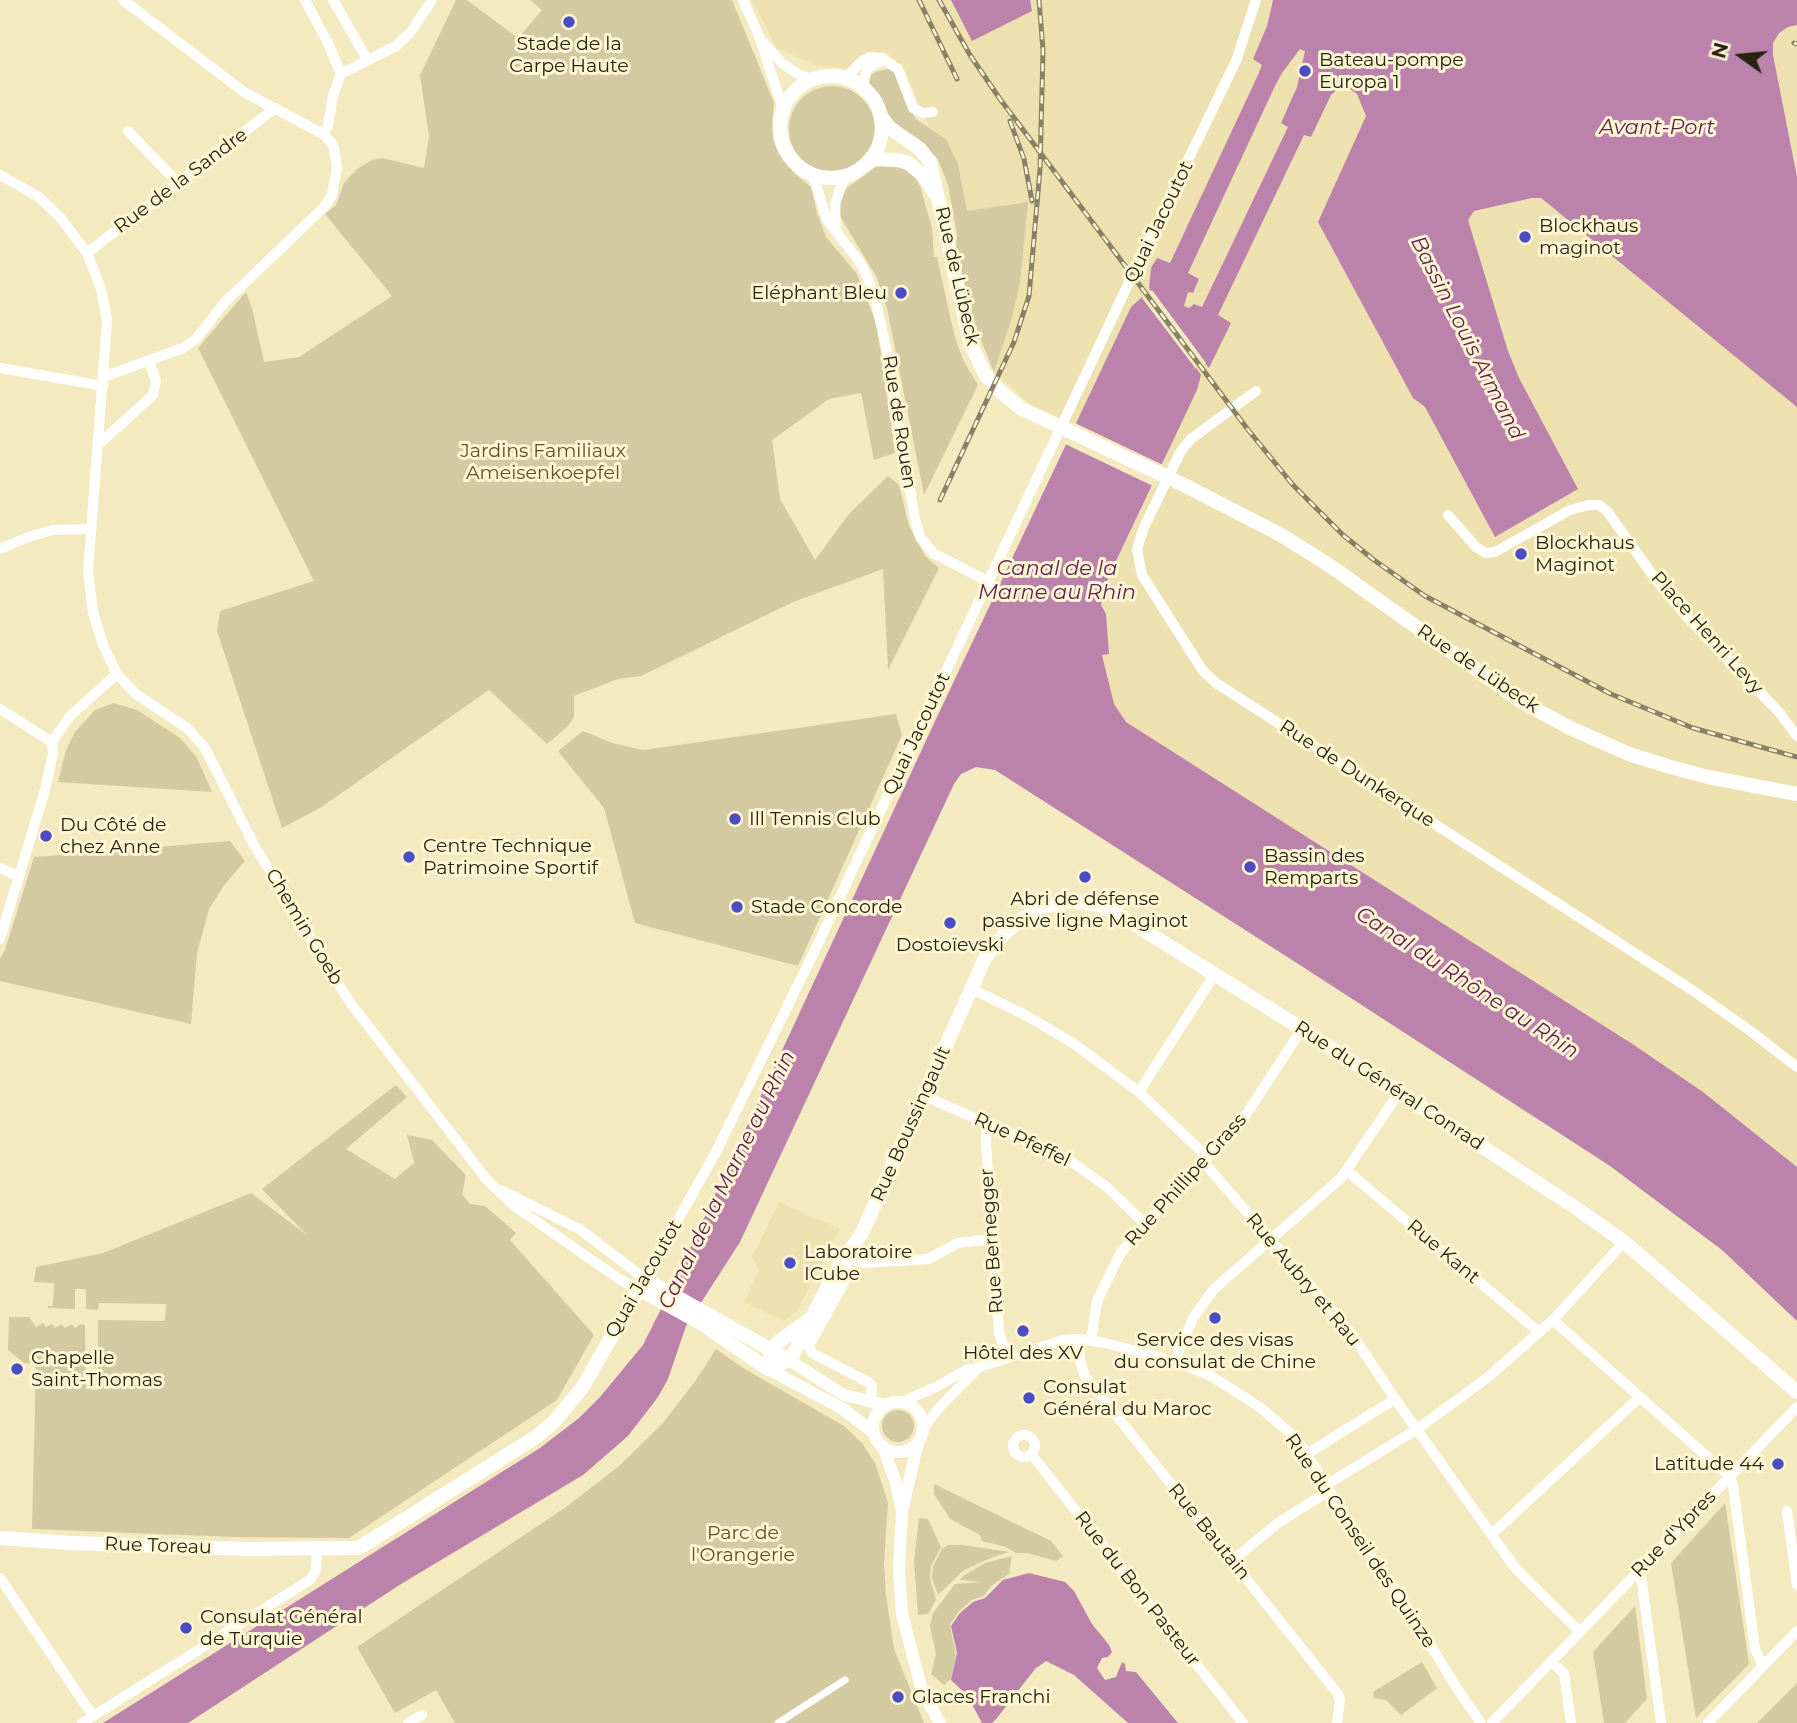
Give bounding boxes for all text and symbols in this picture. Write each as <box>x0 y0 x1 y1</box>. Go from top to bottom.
marker: Stade de la Carpe Haute <box>561 14 577 30</box>
north arrow <box>1706 21 1776 91</box>
place label: Stade de la Carpe Haute <box>509 33 629 77</box>
text: N <box>1707 40 1733 61</box>
place label: Bateau-pompe Europa 1 <box>1319 49 1464 93</box>
marker: Bateau-pompe Europa 1 <box>1297 63 1313 79</box>
water label: Avant-Port <box>1599 115 1715 141</box>
street label: Rue de la Sandre <box>110 123 252 239</box>
street label: Quai Jacoutot <box>1120 157 1198 287</box>
street label: Rue de Lübeck <box>930 204 984 348</box>
place label: Blockhaus maginot <box>1539 215 1638 259</box>
marker: Blockhaus maginot <box>1517 229 1533 245</box>
water label: Bassin Louis Armand <box>1405 232 1529 444</box>
place label: Eléphant Bleu <box>752 282 887 304</box>
marker: Eléphant Bleu <box>893 285 909 301</box>
street label: Rue de Rouen <box>877 354 921 490</box>
park label: Jardins Familiaux Ameisenkoepfel <box>460 440 626 484</box>
place label: Blockhaus Maginot <box>1535 532 1634 576</box>
marker: Blockhaus Maginot <box>1513 546 1529 562</box>
water label: Canal de la Marne au Rhin <box>978 556 1136 606</box>
street label: Place Henri Levy <box>1646 567 1768 699</box>
street label: Rue de Lübeck <box>1413 620 1543 718</box>
street label: Quai Jacoutot <box>879 669 955 799</box>
street label: Rue de Dunkerque <box>1275 715 1439 833</box>
place label: Ill Tennis Club <box>749 808 881 830</box>
marker: Ill Tennis Club <box>727 811 743 827</box>
place label: Du Côté de chez Anne <box>60 814 167 858</box>
marker: Du Côté de chez Anne <box>38 828 54 844</box>
place label: Centre Technique Patrimoine Sportif <box>423 835 598 879</box>
place label: Bassin des Remparts <box>1264 845 1365 889</box>
marker: Centre Technique Patrimoine Sportif <box>401 849 417 865</box>
marker: Bassin des Remparts <box>1242 859 1258 875</box>
street label: Chemin Goeb <box>260 865 348 989</box>
marker: Abri de défense passive ligne Maginot <box>1077 869 1093 885</box>
place label: Abri de défense passive ligne Maginot <box>982 888 1188 932</box>
place label: Stade Concorde <box>751 896 903 918</box>
marker: Stade Concorde <box>729 899 745 915</box>
water label: Canal du Rhône au Rhin <box>1351 902 1583 1064</box>
marker: Dostoïevski <box>942 915 958 931</box>
place label: Dostoïevski <box>896 934 1004 956</box>
street label: Rue du Général Conrad <box>1290 1016 1488 1156</box>
street label: Rue Boussingault <box>866 1043 956 1205</box>
water label: Canal de la Marne au Rhin <box>653 1047 801 1313</box>
street label: Rue Pfeffel <box>970 1108 1074 1172</box>
street label: Rue Phillipe Grass <box>1120 1109 1252 1251</box>
street label: Rue Bernegger <box>976 1168 1008 1314</box>
street label: Rue Aubry et Rau <box>1241 1209 1365 1351</box>
street label: Rue Kant <box>1402 1215 1484 1289</box>
street label: Quai Jacoutot <box>601 1216 687 1342</box>
place label: Laboratoire ICube <box>804 1241 912 1285</box>
marker: Laboratoire ICube <box>782 1255 798 1271</box>
marker: Service des visas du consulat de Chine <box>1207 1310 1223 1326</box>
marker: Hôtel des XV <box>1015 1323 1031 1339</box>
place label: Service des visas du consulat de Chine <box>1114 1329 1316 1373</box>
place label: Hôtel des XV <box>963 1342 1083 1364</box>
place label: Chapelle Saint-Thomas <box>31 1347 162 1391</box>
marker: Chapelle Saint-Thomas <box>9 1361 25 1377</box>
place label: Consulat Général du Maroc <box>1043 1376 1212 1420</box>
marker: Consulat Général du Maroc <box>1021 1390 1037 1406</box>
street label: Rue du Conseil des Quinze <box>1280 1429 1440 1653</box>
place label: Latitude 44 <box>1654 1453 1764 1475</box>
marker: Latitude 44 <box>1770 1456 1786 1472</box>
street label: Rue Bautain <box>1163 1479 1255 1585</box>
street label: Rue d'Ypres <box>1627 1486 1721 1582</box>
street label: Rue du Bon Pasteur <box>1069 1507 1205 1671</box>
park label: Parc de l'Orangerie <box>691 1522 795 1566</box>
street label: Rue Toreau <box>104 1533 212 1559</box>
place label: Consulat Général de Turquie <box>200 1606 362 1650</box>
marker: Consulat Général de Turquie <box>178 1620 194 1636</box>
place label: Glaces Franchi <box>912 1686 1051 1708</box>
marker: Glaces Franchi <box>890 1689 906 1705</box>

